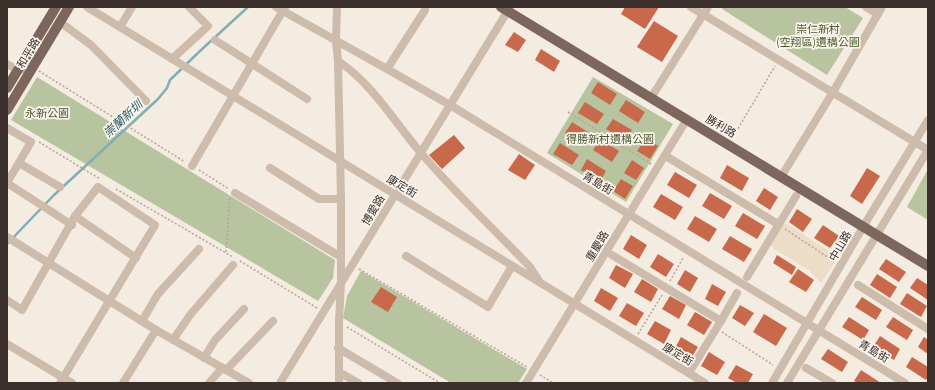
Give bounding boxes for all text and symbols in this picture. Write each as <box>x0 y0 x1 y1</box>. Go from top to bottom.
park label: 崇仁新村 (空翔區)遺構公園 <box>776 22 860 50</box>
street label: 和平路 <box>14 35 43 71</box>
water label: 崇蘭新圳 <box>100 95 148 142</box>
park label: 永新公園 <box>25 106 69 121</box>
street label: 勝利路 <box>703 112 739 141</box>
park label: 得勝新村遺構公園 <box>566 132 654 147</box>
street label: 青島街 <box>580 169 616 198</box>
street label: 康定街 <box>384 172 420 201</box>
street label: 博愛路 <box>359 192 388 228</box>
street label: 重慶路 <box>583 228 612 264</box>
street label: 中山路 <box>826 228 855 264</box>
street label: 青島街 <box>856 337 892 366</box>
street label: 康定街 <box>660 340 696 369</box>

